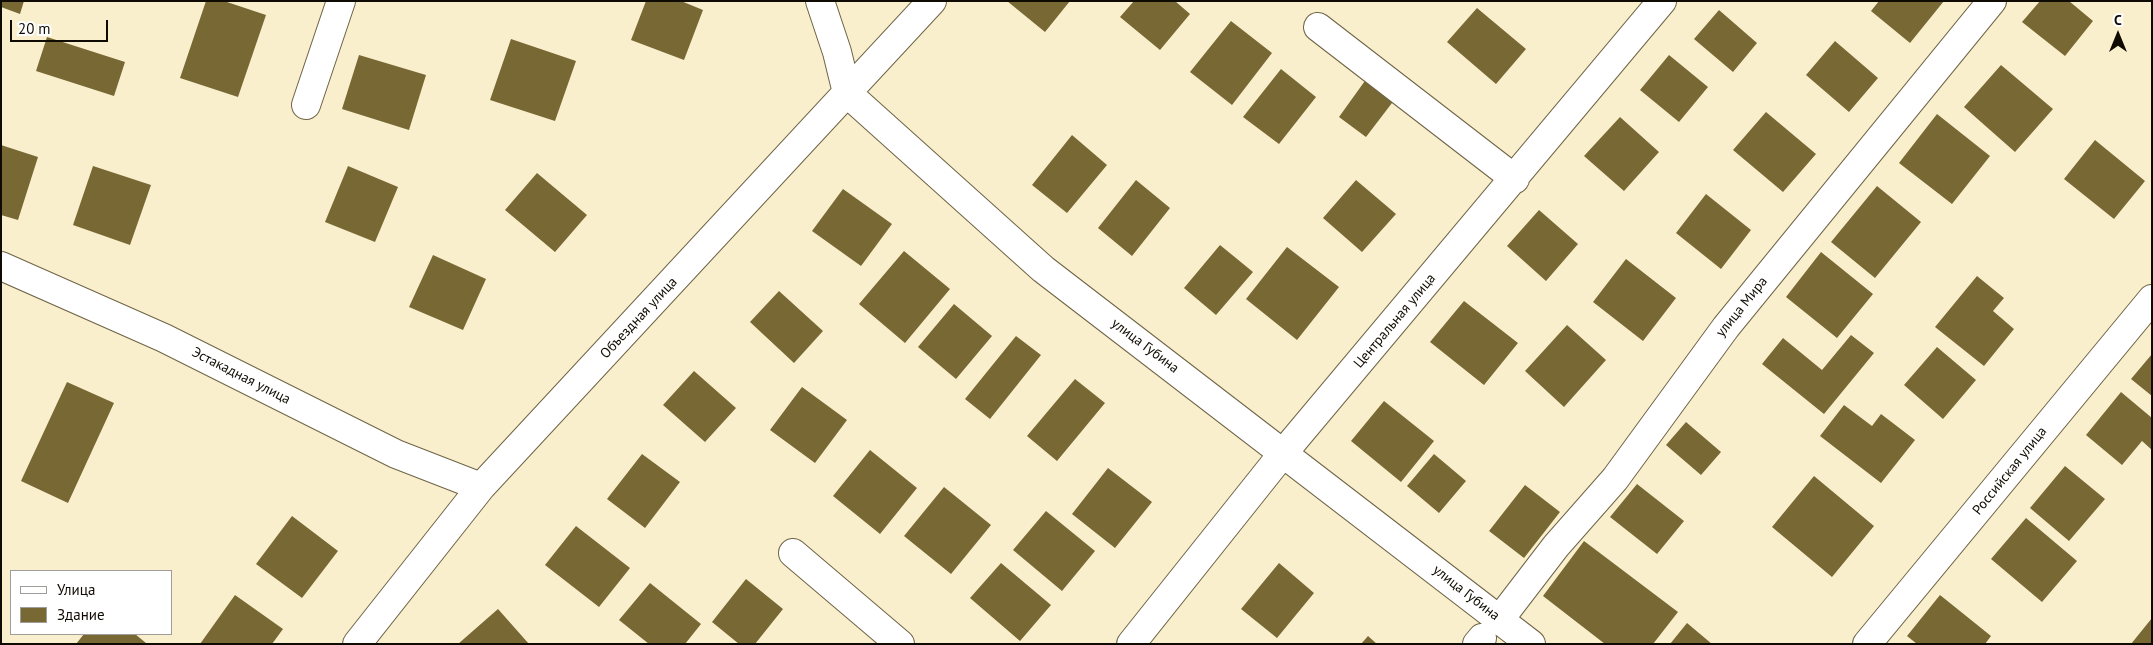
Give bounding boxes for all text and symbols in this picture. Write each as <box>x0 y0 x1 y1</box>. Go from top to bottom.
scale bar <box>12 10 110 42</box>
north arrow <box>2093 10 2143 60</box>
text: С <box>2114 11 2122 29</box>
text: 20 m <box>18 19 51 38</box>
street label: Центральная улица <box>1351 270 1439 372</box>
street label: Объездная улица <box>597 274 681 362</box>
street label: улица Мира <box>1713 274 1771 340</box>
street label: улица Губина <box>1108 315 1182 377</box>
street label: Эстакадная улица <box>189 344 293 408</box>
street label: Российская улица <box>1969 424 2051 518</box>
street label: улица Губина <box>1429 562 1503 624</box>
legend <box>10 570 172 635</box>
text: Улица <box>57 580 95 599</box>
text: Здание <box>57 605 105 624</box>

